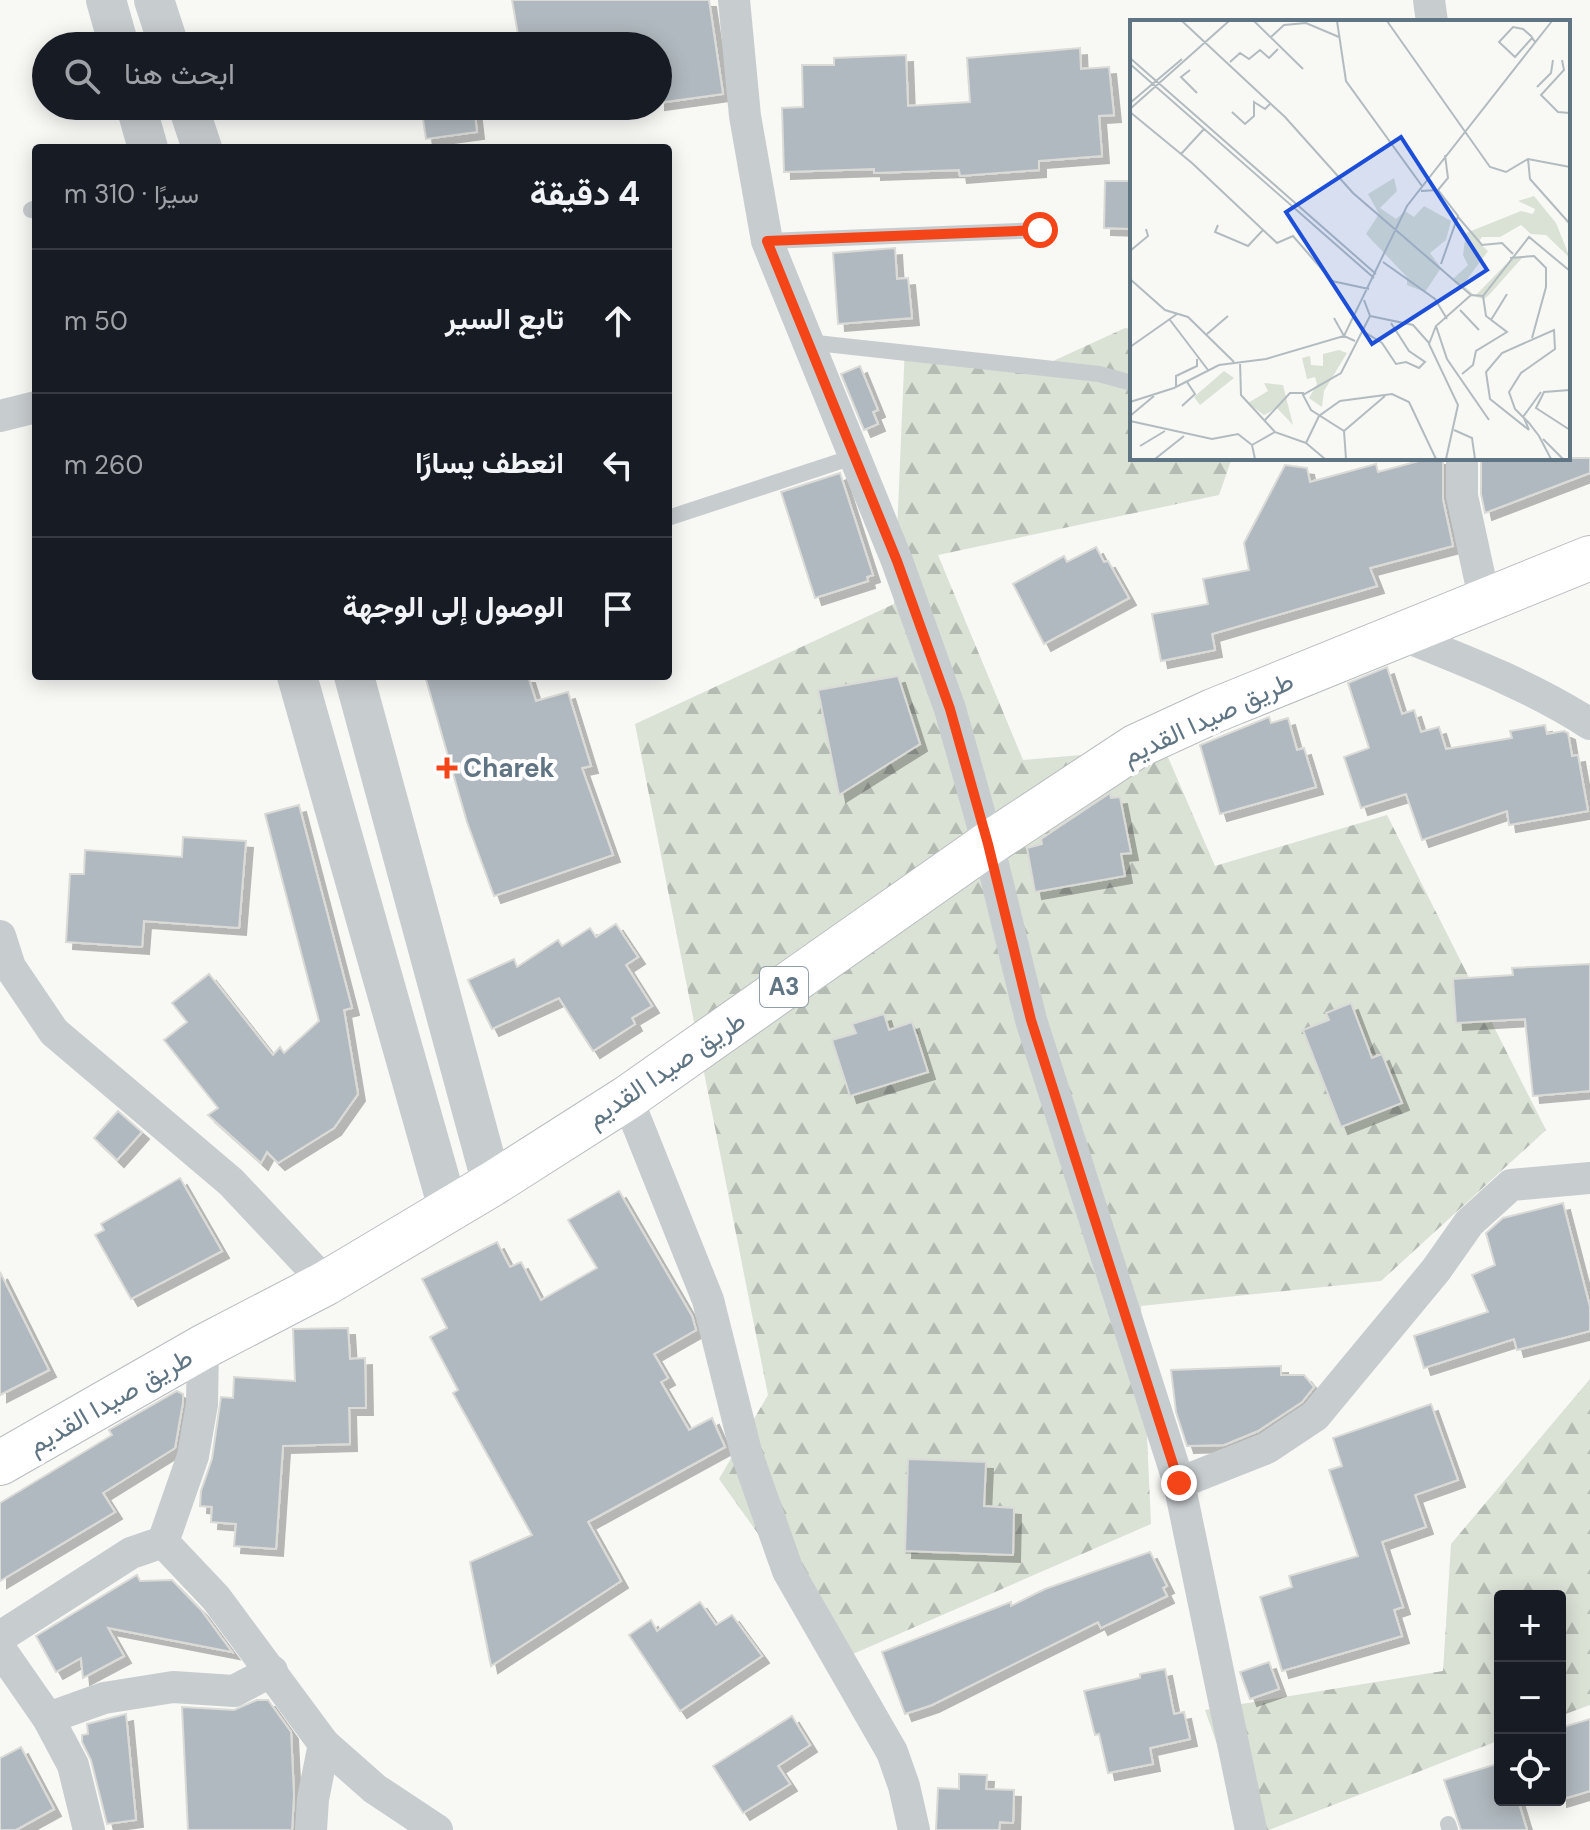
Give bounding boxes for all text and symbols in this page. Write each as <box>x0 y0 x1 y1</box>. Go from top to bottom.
inset map <box>1130 20 1570 460</box>
search box <box>32 32 672 120</box>
icon: search <box>60 54 104 98</box>
text: ابحث هنا <box>124 54 235 93</box>
text: 4 دقيقة <box>530 171 640 216</box>
text: سيرًا · 310 m <box>64 177 199 211</box>
route start <box>1022 212 1058 248</box>
text: تابع السير <box>445 299 564 338</box>
icon: ahead <box>596 299 640 343</box>
text: 50 m <box>64 304 128 338</box>
text: انعطف يسارًا <box>415 443 564 482</box>
icon: left <box>596 443 640 487</box>
text: 260 m <box>64 448 143 482</box>
text: الوصول إلى الوجهة <box>343 587 564 626</box>
icon: arrive <box>596 587 640 631</box>
street label: طريق صيدا القديم <box>1117 664 1299 772</box>
place label: Charek <box>463 751 555 785</box>
marker: Charek <box>438 759 456 777</box>
road number: A3 <box>760 967 808 1007</box>
street label: طريق صيدا القديم <box>580 1003 752 1135</box>
street label: طريق صيدا القديم <box>21 1340 199 1462</box>
route end <box>1161 1465 1197 1501</box>
map controls <box>1494 1590 1566 1806</box>
button: + <box>1494 1590 1566 1662</box>
button: − <box>1494 1662 1566 1734</box>
button: locate <box>1494 1734 1566 1806</box>

